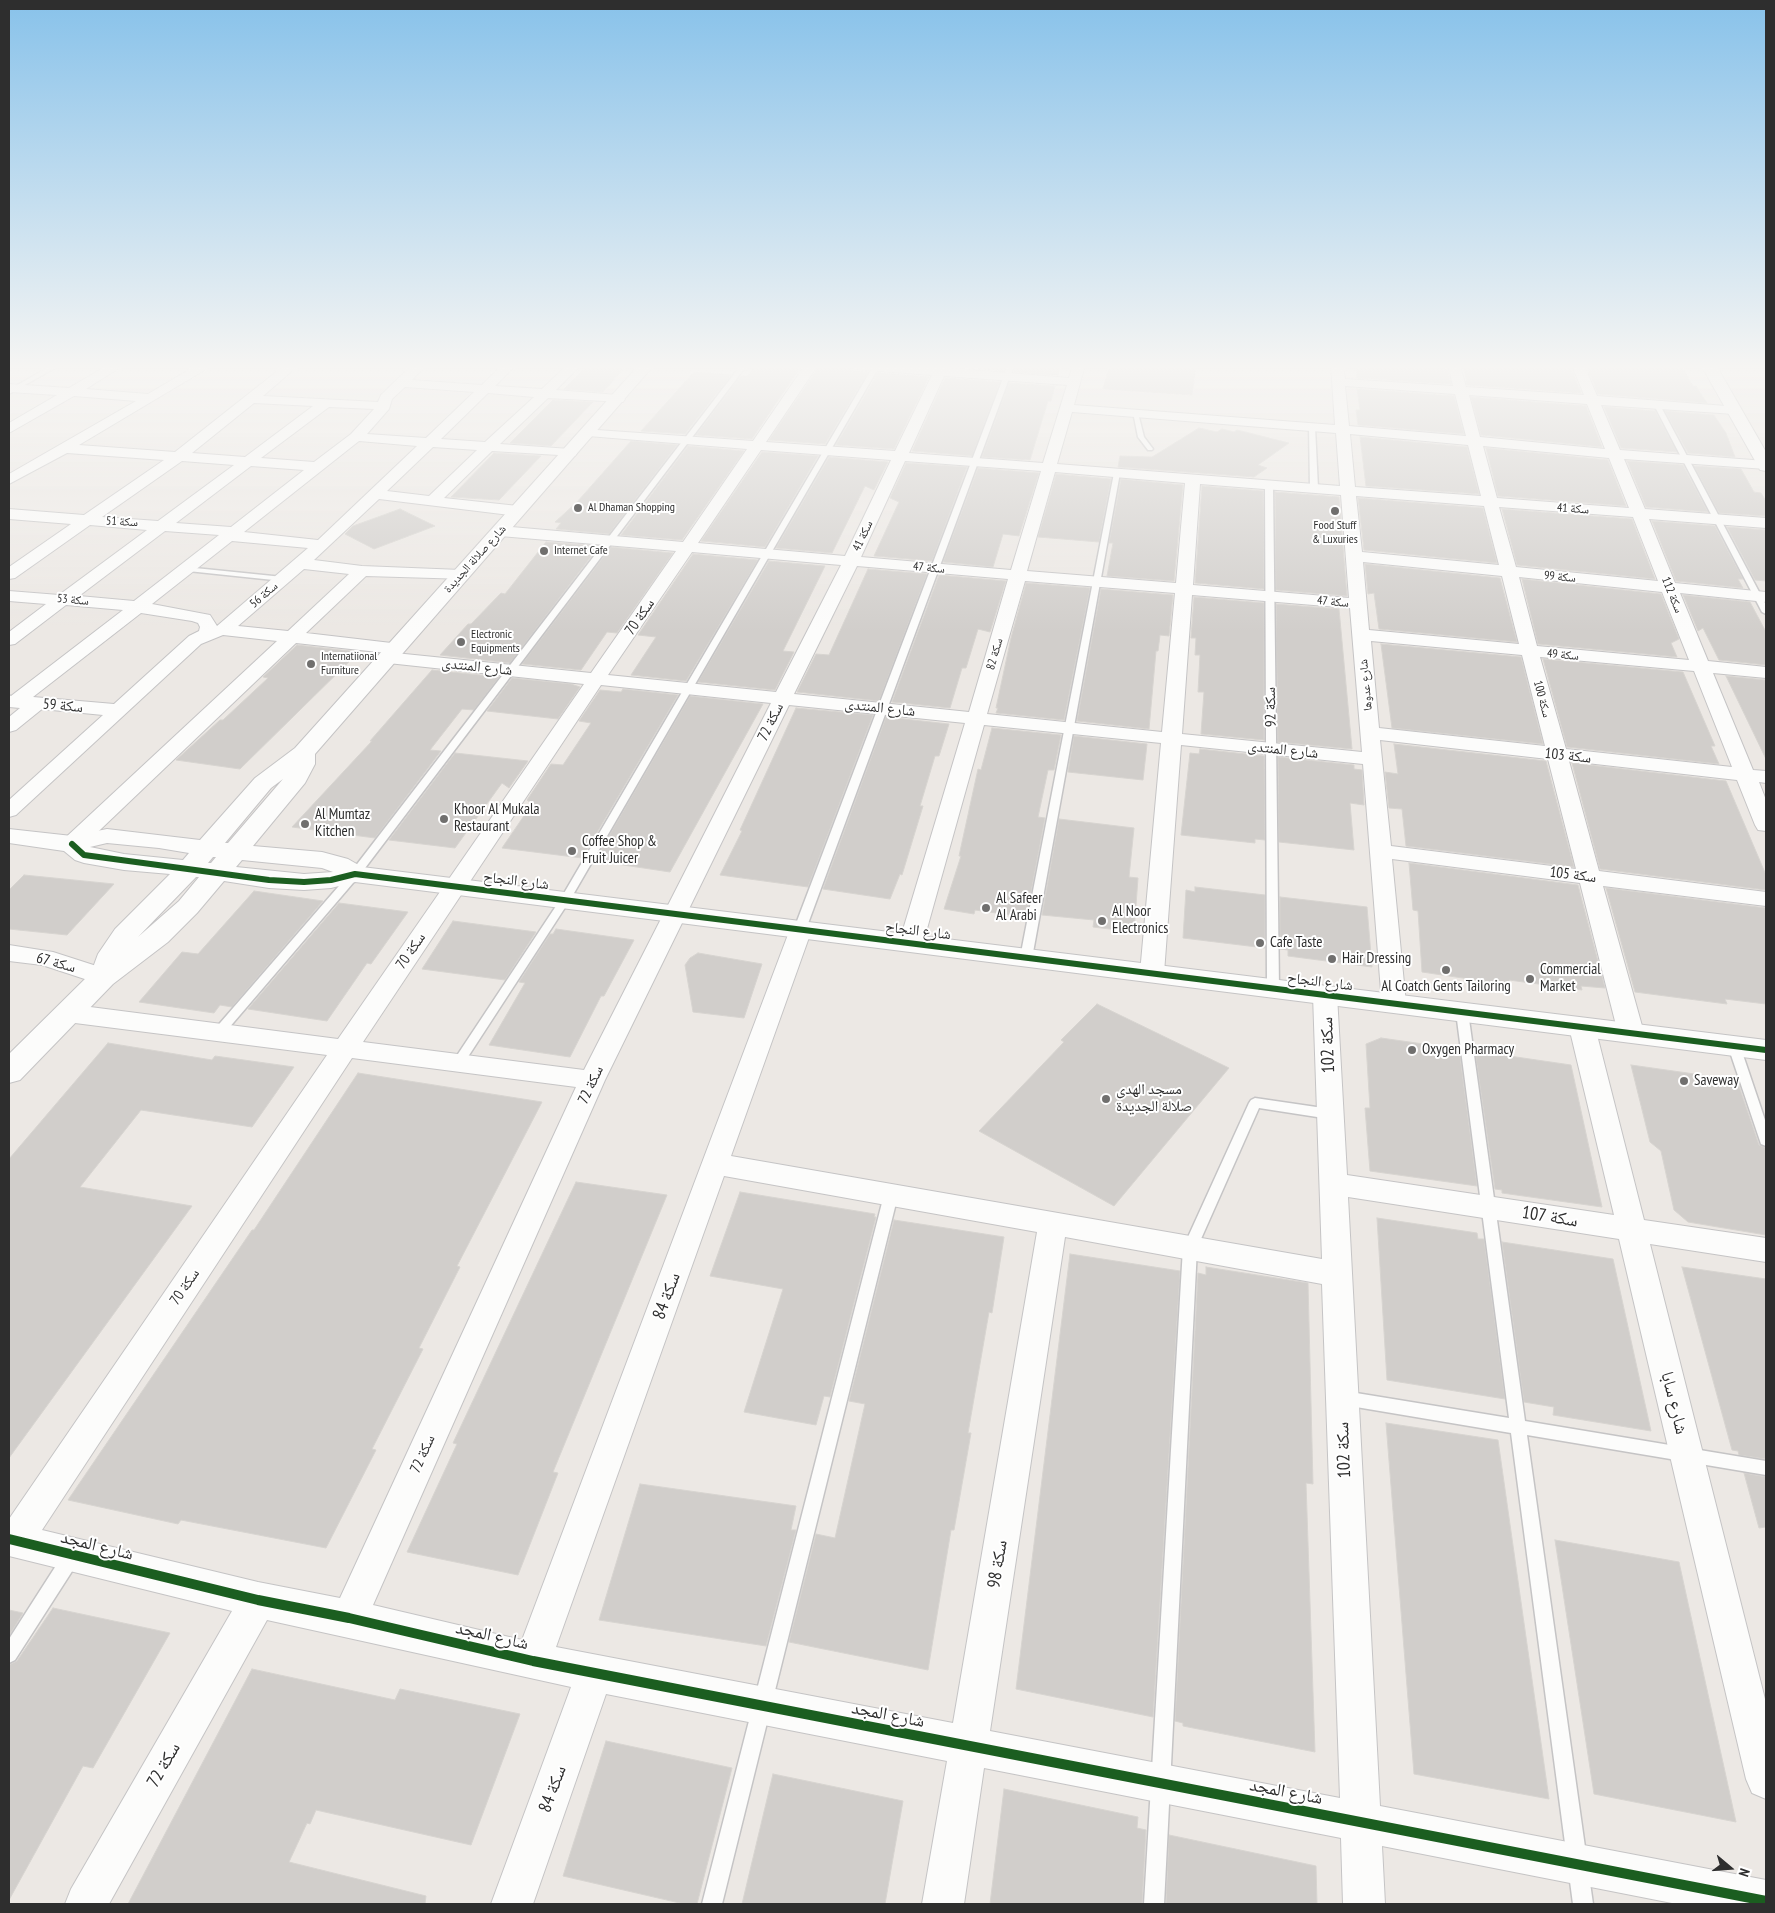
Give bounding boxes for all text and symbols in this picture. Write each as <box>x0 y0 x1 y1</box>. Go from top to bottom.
place label: Al Dhaman Shopping <box>588 501 675 515</box>
street label: سكة 41 <box>1556 501 1590 517</box>
marker: Al Dhaman Shopping <box>572 502 584 514</box>
marker: Food Stuff & Luxuries <box>1329 505 1341 517</box>
street label: سكة 51 <box>106 514 138 530</box>
street label: سكة 41 <box>850 518 876 554</box>
place label: Food Stuff & Luxuries <box>1312 519 1358 547</box>
street label: شارع صلالة الجديدة <box>441 522 509 596</box>
place label: Internet Cafe <box>554 544 608 558</box>
marker: Internet Cafe <box>538 545 550 557</box>
street label: سكة 47 <box>912 559 946 577</box>
street label: سكة 99 <box>1543 568 1577 586</box>
street label: سكة 112 <box>1658 575 1686 615</box>
street label: سكة 56 <box>247 579 281 611</box>
street label: سكة 53 <box>56 591 90 609</box>
street label: سكة 47 <box>1316 593 1350 611</box>
street label: سكة 70 <box>621 595 659 639</box>
place label: Electronic Equipments <box>471 628 520 656</box>
marker: Electronic Equipments <box>455 636 467 648</box>
street label: سكة 82 <box>984 637 1006 671</box>
street label: سكة 49 <box>1546 646 1580 664</box>
place label: Internatiional Furniture <box>321 650 377 678</box>
street label: شارع المنتدى <box>441 654 513 680</box>
marker: Internatiional Furniture <box>305 658 317 670</box>
street label: شارع عدوها <box>1357 659 1375 711</box>
street label: سكة 100 <box>1530 679 1554 719</box>
street label: سكة 92 <box>1262 687 1280 727</box>
street label: سكة 59 <box>42 695 84 717</box>
street label: شارع المنتدى <box>844 695 916 721</box>
street label: سكة 72 <box>754 700 788 744</box>
street label: شارع المنتدى <box>1247 737 1319 763</box>
street label: سكة 103 <box>1544 745 1592 767</box>
place label: Khoor Al Mukala Restaurant <box>454 801 539 836</box>
place label: Al Mumtaz Kitchen <box>315 806 370 841</box>
marker: Khoor Al Mukala Restaurant <box>438 813 450 825</box>
marker: Al Mumtaz Kitchen <box>299 818 311 830</box>
place label: Coffee Shop & Fruit Juicer <box>582 833 657 868</box>
marker: Coffee Shop & Fruit Juicer <box>566 845 578 857</box>
street label: سكة 105 <box>1549 863 1597 887</box>
street label: شارع النجاح <box>482 868 550 894</box>
place label: Al Safeer Al Arabi <box>996 890 1042 925</box>
marker: Al Safeer Al Arabi <box>980 902 992 914</box>
place label: Al Noor Electronics <box>1112 903 1168 938</box>
marker: Al Noor Electronics <box>1096 915 1108 927</box>
street label: شارع النجاح <box>884 918 952 944</box>
street label: سكة 70 <box>392 929 430 973</box>
place label: Cafe Taste <box>1270 934 1322 952</box>
marker: Cafe Taste <box>1254 937 1266 949</box>
street label: سكة 67 <box>34 949 78 977</box>
place label: Hair Dressing <box>1342 950 1411 968</box>
marker: Hair Dressing <box>1326 953 1338 965</box>
place label: Commercial Market <box>1540 961 1601 996</box>
marker: Al Coatch Gents Tailoring <box>1440 964 1452 976</box>
street label: شارع النجاح <box>1286 969 1354 995</box>
marker: Commercial Market <box>1524 973 1536 985</box>
place label: Al Coatch Gents Tailoring <box>1381 978 1511 996</box>
street label: سكة 102 <box>1316 1016 1340 1074</box>
place label: Oxygen Pharmacy <box>1422 1041 1514 1059</box>
marker: Oxygen Pharmacy <box>1406 1044 1418 1056</box>
street label: سكة 72 <box>574 1063 608 1107</box>
place label: Saveway <box>1694 1072 1739 1090</box>
marker: Saveway <box>1678 1075 1690 1087</box>
place label: مسجد الهدى صلالة الجديدة <box>1116 1081 1192 1116</box>
marker: مسجد الهدى صلالة الجديدة <box>1100 1093 1112 1105</box>
street label: سكة 107 <box>1520 1202 1580 1232</box>
street label: سكة 70 <box>166 1265 204 1309</box>
street label: سكة 84 <box>649 1270 685 1322</box>
street label: شارع سابا <box>1656 1369 1692 1437</box>
street label: سكة 102 <box>1332 1421 1356 1479</box>
street label: سكة 72 <box>407 1432 439 1476</box>
street label: شارع المجد <box>58 1527 136 1565</box>
street label: سكة 98 <box>984 1538 1012 1590</box>
street label: شارع المجد <box>453 1617 531 1655</box>
street label: شارع المجد <box>850 1697 926 1733</box>
street label: سكة 72 <box>143 1739 185 1791</box>
street label: سكة 84 <box>535 1763 571 1815</box>
street label: شارع المجد <box>1248 1774 1324 1810</box>
north arrow <box>1705 1843 1755 1893</box>
text: N <box>1735 1866 1754 1879</box>

